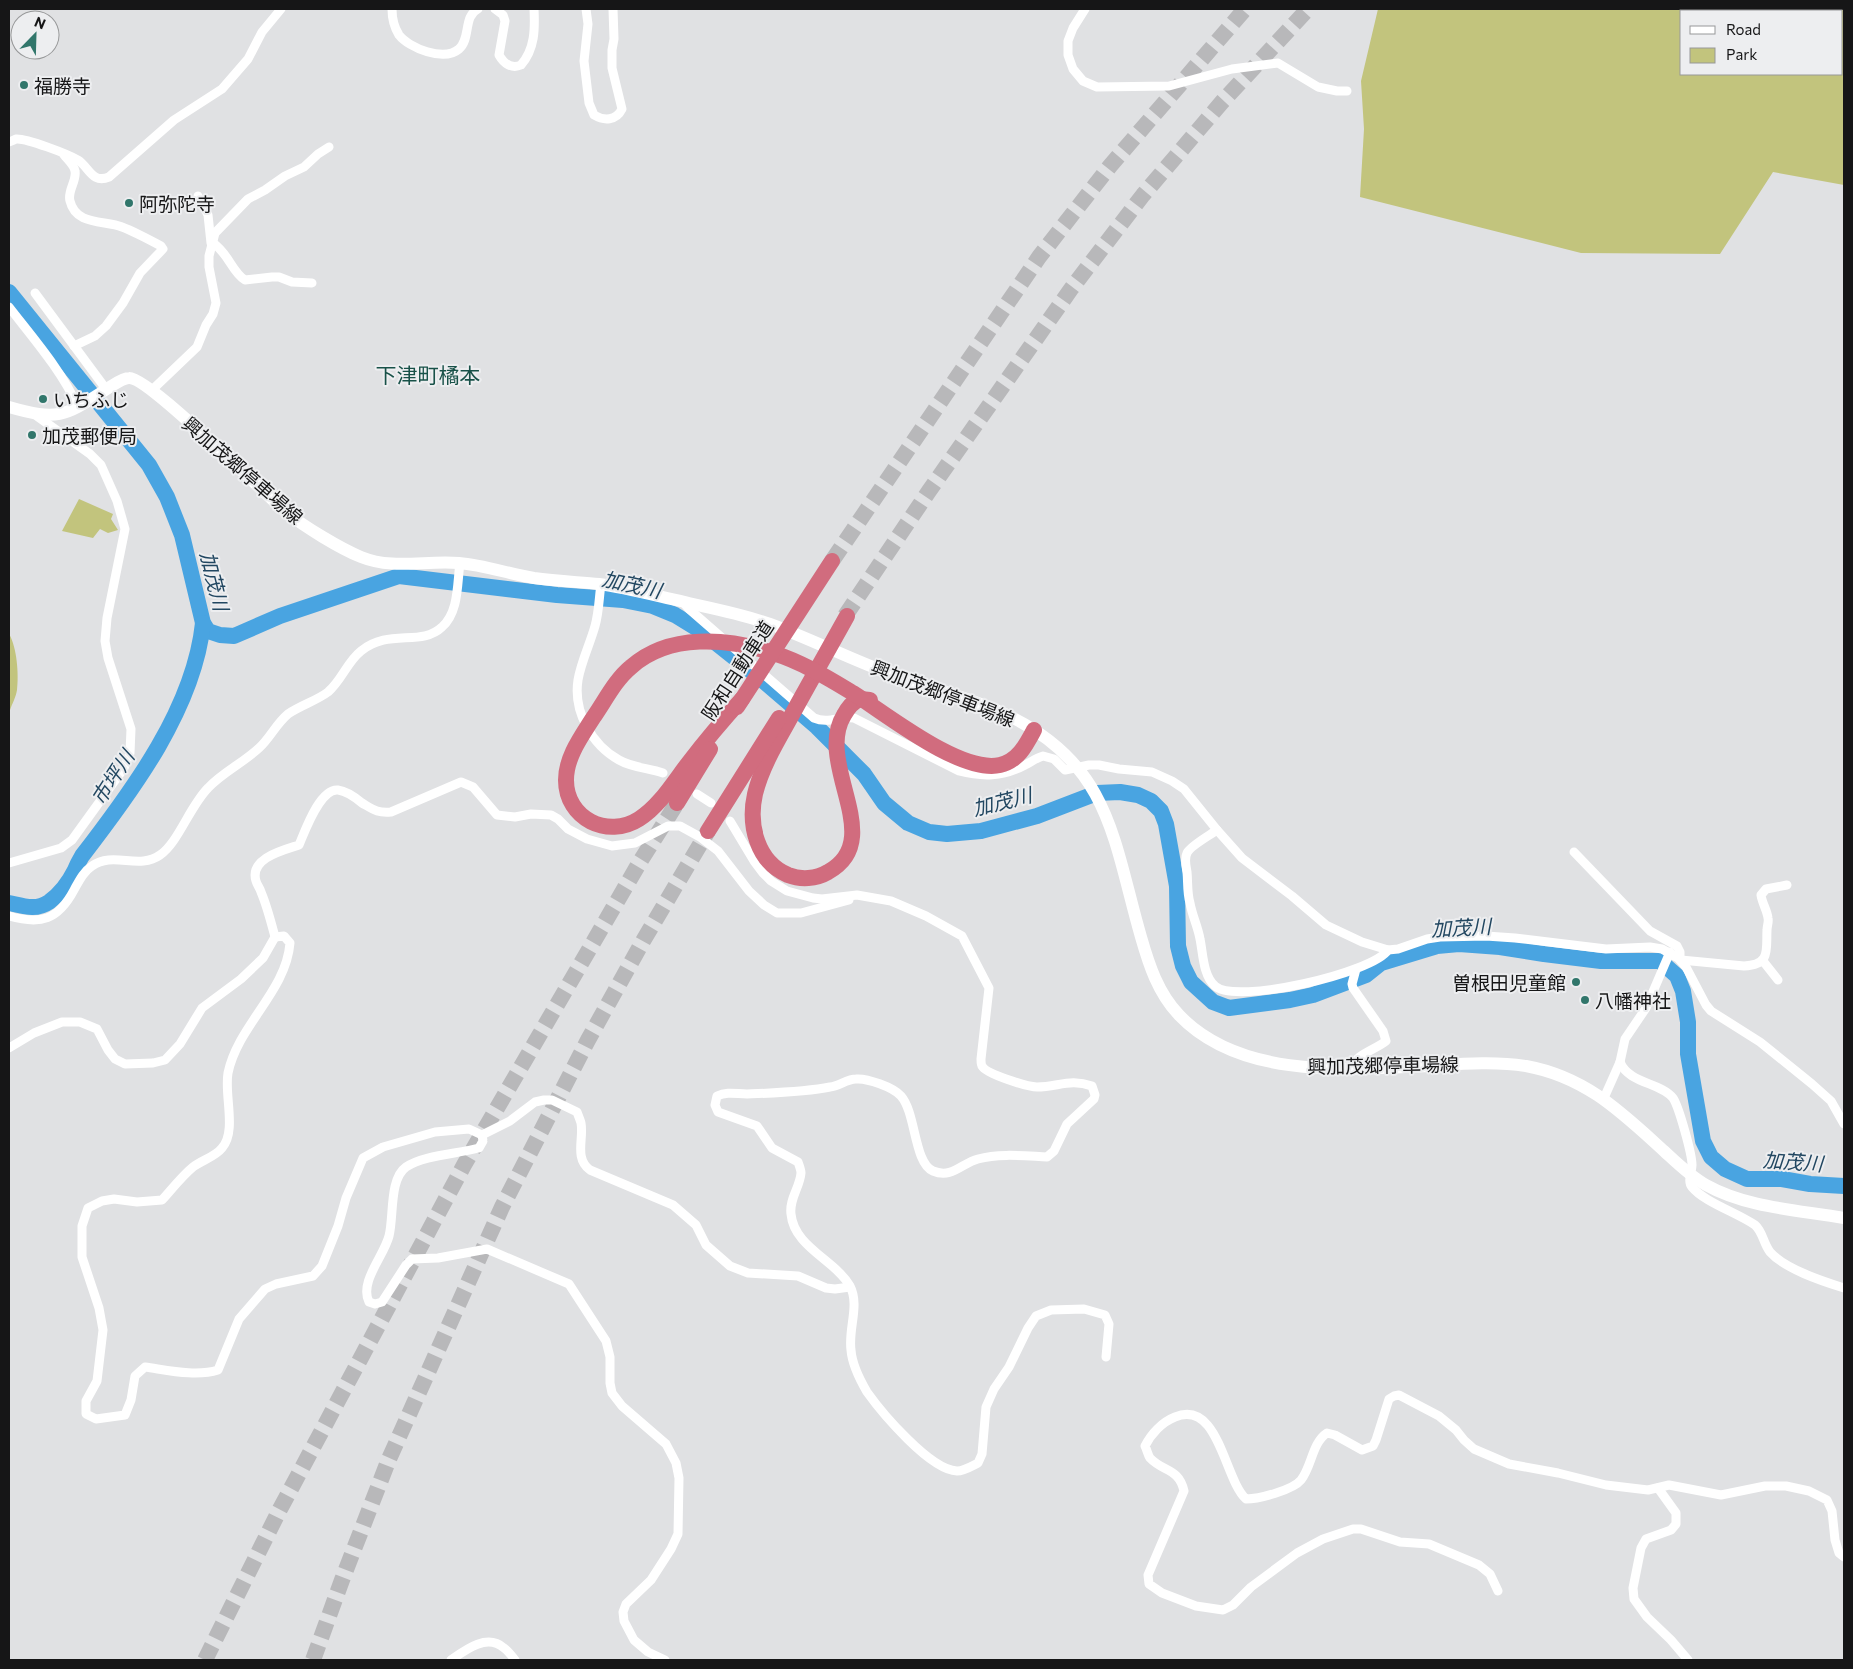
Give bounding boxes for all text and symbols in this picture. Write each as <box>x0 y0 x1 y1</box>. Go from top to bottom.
north arrow <box>10 10 60 60</box>
legend <box>1680 10 1843 75</box>
text: N <box>32 13 48 32</box>
text: Road <box>1726 20 1761 38</box>
text: Park <box>1726 45 1757 63</box>
place label: 福勝寺 <box>34 74 91 97</box>
marker: 福勝寺 <box>18 79 30 91</box>
place label: 阿弥陀寺 <box>139 192 215 215</box>
marker: 阿弥陀寺 <box>123 197 135 209</box>
district label: 下津町橘本 <box>376 362 481 387</box>
place label: いちふじ <box>53 388 129 411</box>
marker: いちふじ <box>37 393 49 405</box>
street label: 興加茂郷停車場線 <box>178 411 308 529</box>
place label: 加茂郵便局 <box>42 424 137 447</box>
marker: 加茂郵便局 <box>26 429 38 441</box>
water label: 加茂川 <box>196 549 234 615</box>
water label: 加茂川 <box>600 566 666 602</box>
street label: 阪和自動車道 <box>696 616 778 724</box>
street label: 興加茂郷停車場線 <box>868 655 1018 731</box>
water label: 市坪川 <box>86 744 139 809</box>
water label: 加茂川 <box>970 782 1036 820</box>
water label: 加茂川 <box>1430 913 1494 941</box>
place label: 曽根田児童館 <box>1452 971 1566 994</box>
marker: 曽根田児童館 <box>1570 976 1582 988</box>
place label: 八幡神社 <box>1595 989 1671 1012</box>
marker: 八幡神社 <box>1579 994 1591 1006</box>
street label: 興加茂郷停車場線 <box>1307 1052 1459 1078</box>
water label: 加茂川 <box>1762 1147 1826 1175</box>

